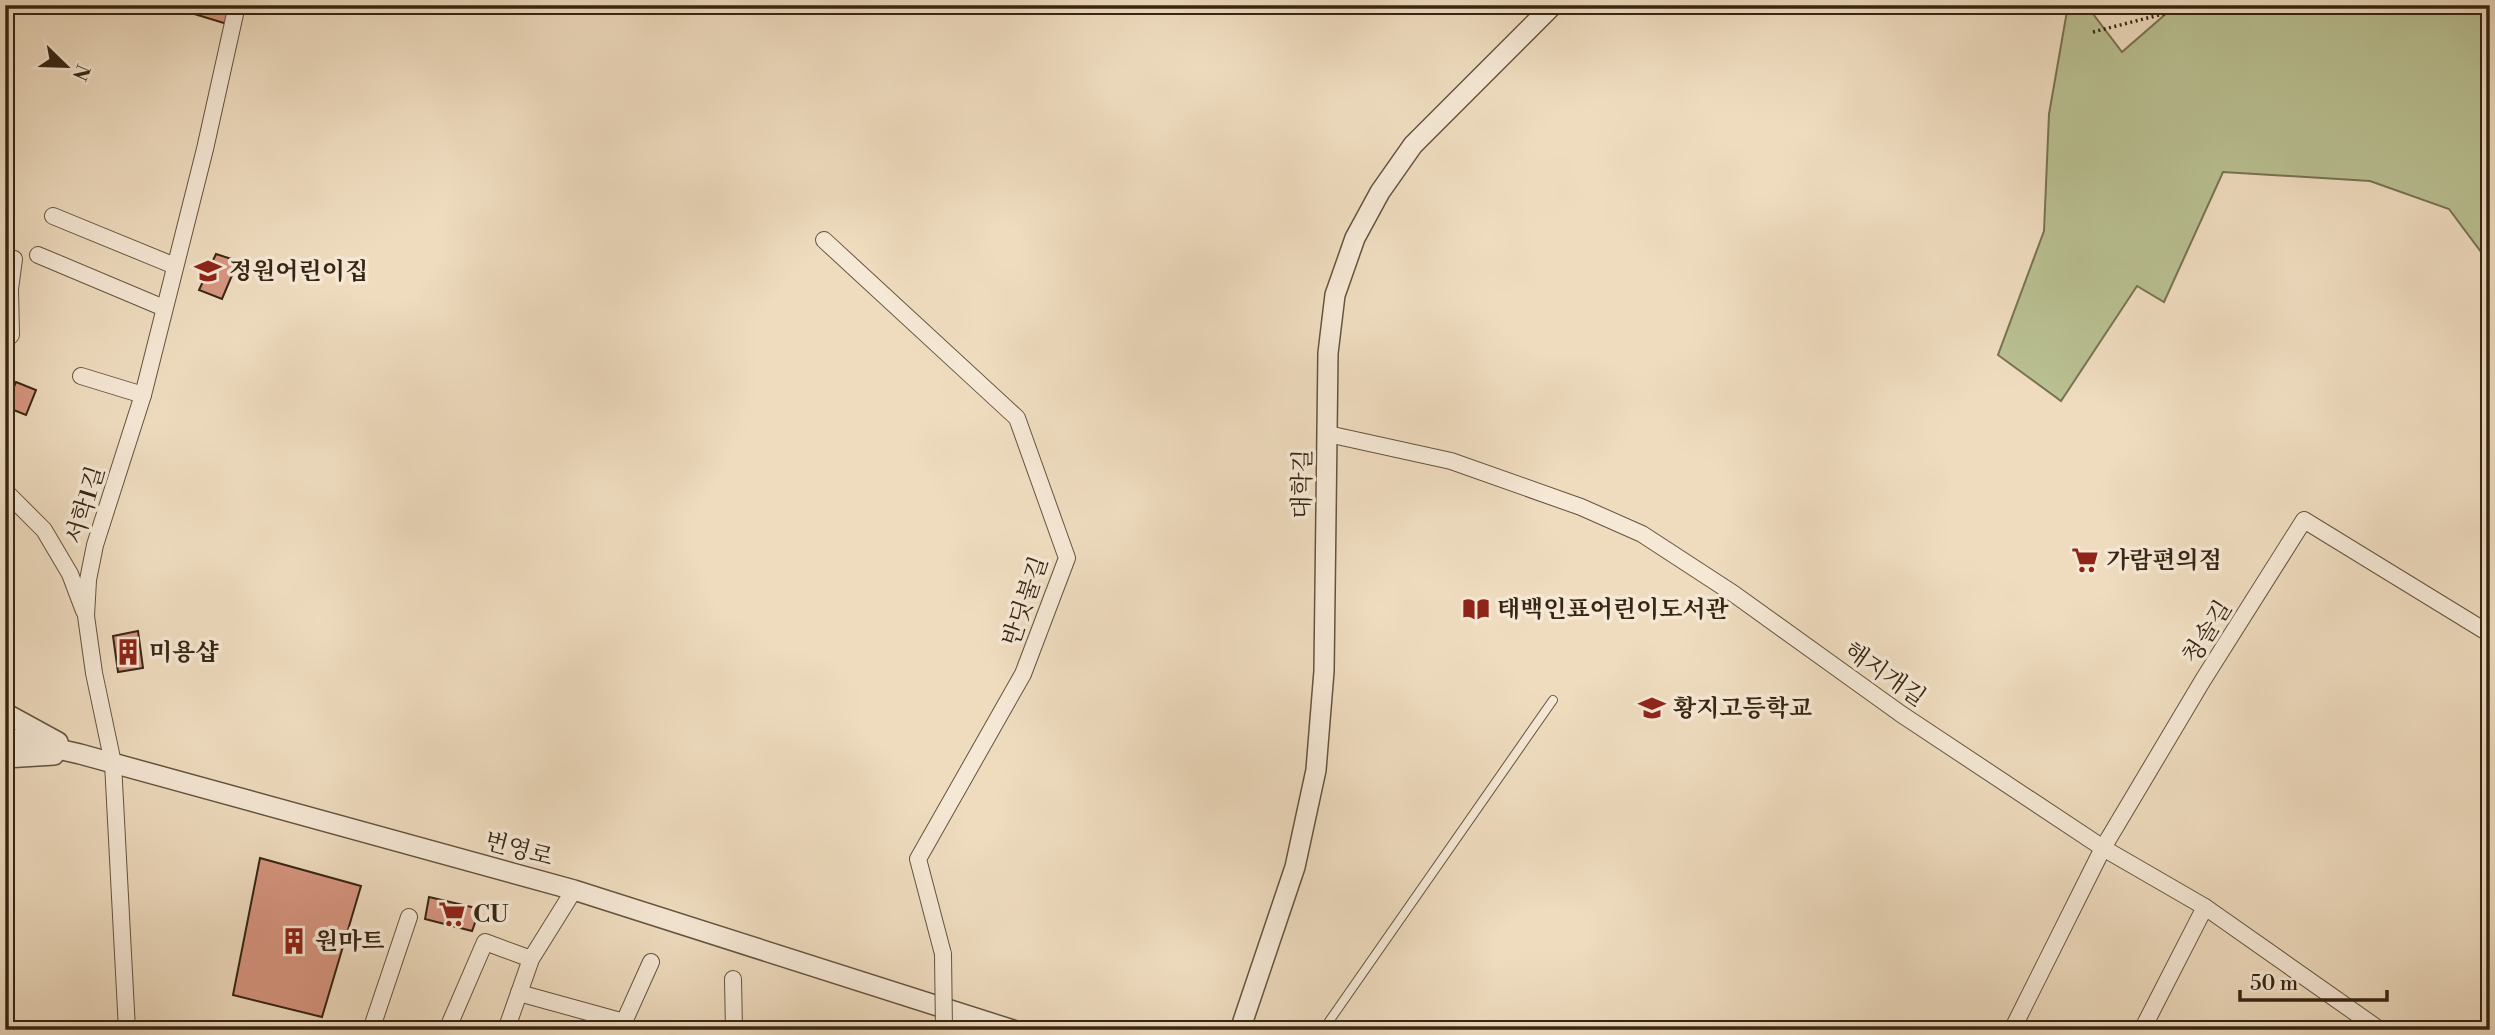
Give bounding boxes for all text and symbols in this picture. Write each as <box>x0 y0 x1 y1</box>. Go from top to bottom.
north arrow <box>32 32 102 102</box>
text: N <box>67 61 95 84</box>
school or university icon: 정원어린이집 <box>193 256 223 286</box>
place label: 정원어린이집 <box>229 257 368 287</box>
street label: 대학길 <box>1287 449 1319 519</box>
street label: 서학1길 <box>60 463 112 548</box>
supermarket icon: 가람편의점 <box>2070 545 2100 575</box>
place label: 가람편의점 <box>2106 546 2222 576</box>
street label: 반딧불길 <box>997 553 1055 650</box>
library icon: 태백인표어린이도서관 <box>1461 594 1491 624</box>
place label: 태백인표어린이도서관 <box>1497 595 1729 625</box>
street label: 청솔길 <box>2177 595 2239 670</box>
street label: 해지개길 <box>1838 636 1931 714</box>
building icon: 미용샵 <box>113 637 143 667</box>
place label: 미용샵 <box>149 638 219 668</box>
school or university icon: 황지고등학교 <box>1637 693 1667 723</box>
place label: 황지고등학교 <box>1673 694 1812 724</box>
street label: 번영로 <box>481 826 556 873</box>
supermarket icon: CU <box>437 899 467 929</box>
place label: CU <box>473 900 509 930</box>
building icon: 원마트 <box>279 926 309 956</box>
place label: 원마트 <box>315 927 385 957</box>
scale bar <box>2240 958 2386 1002</box>
text: 50 m <box>2250 971 2298 997</box>

